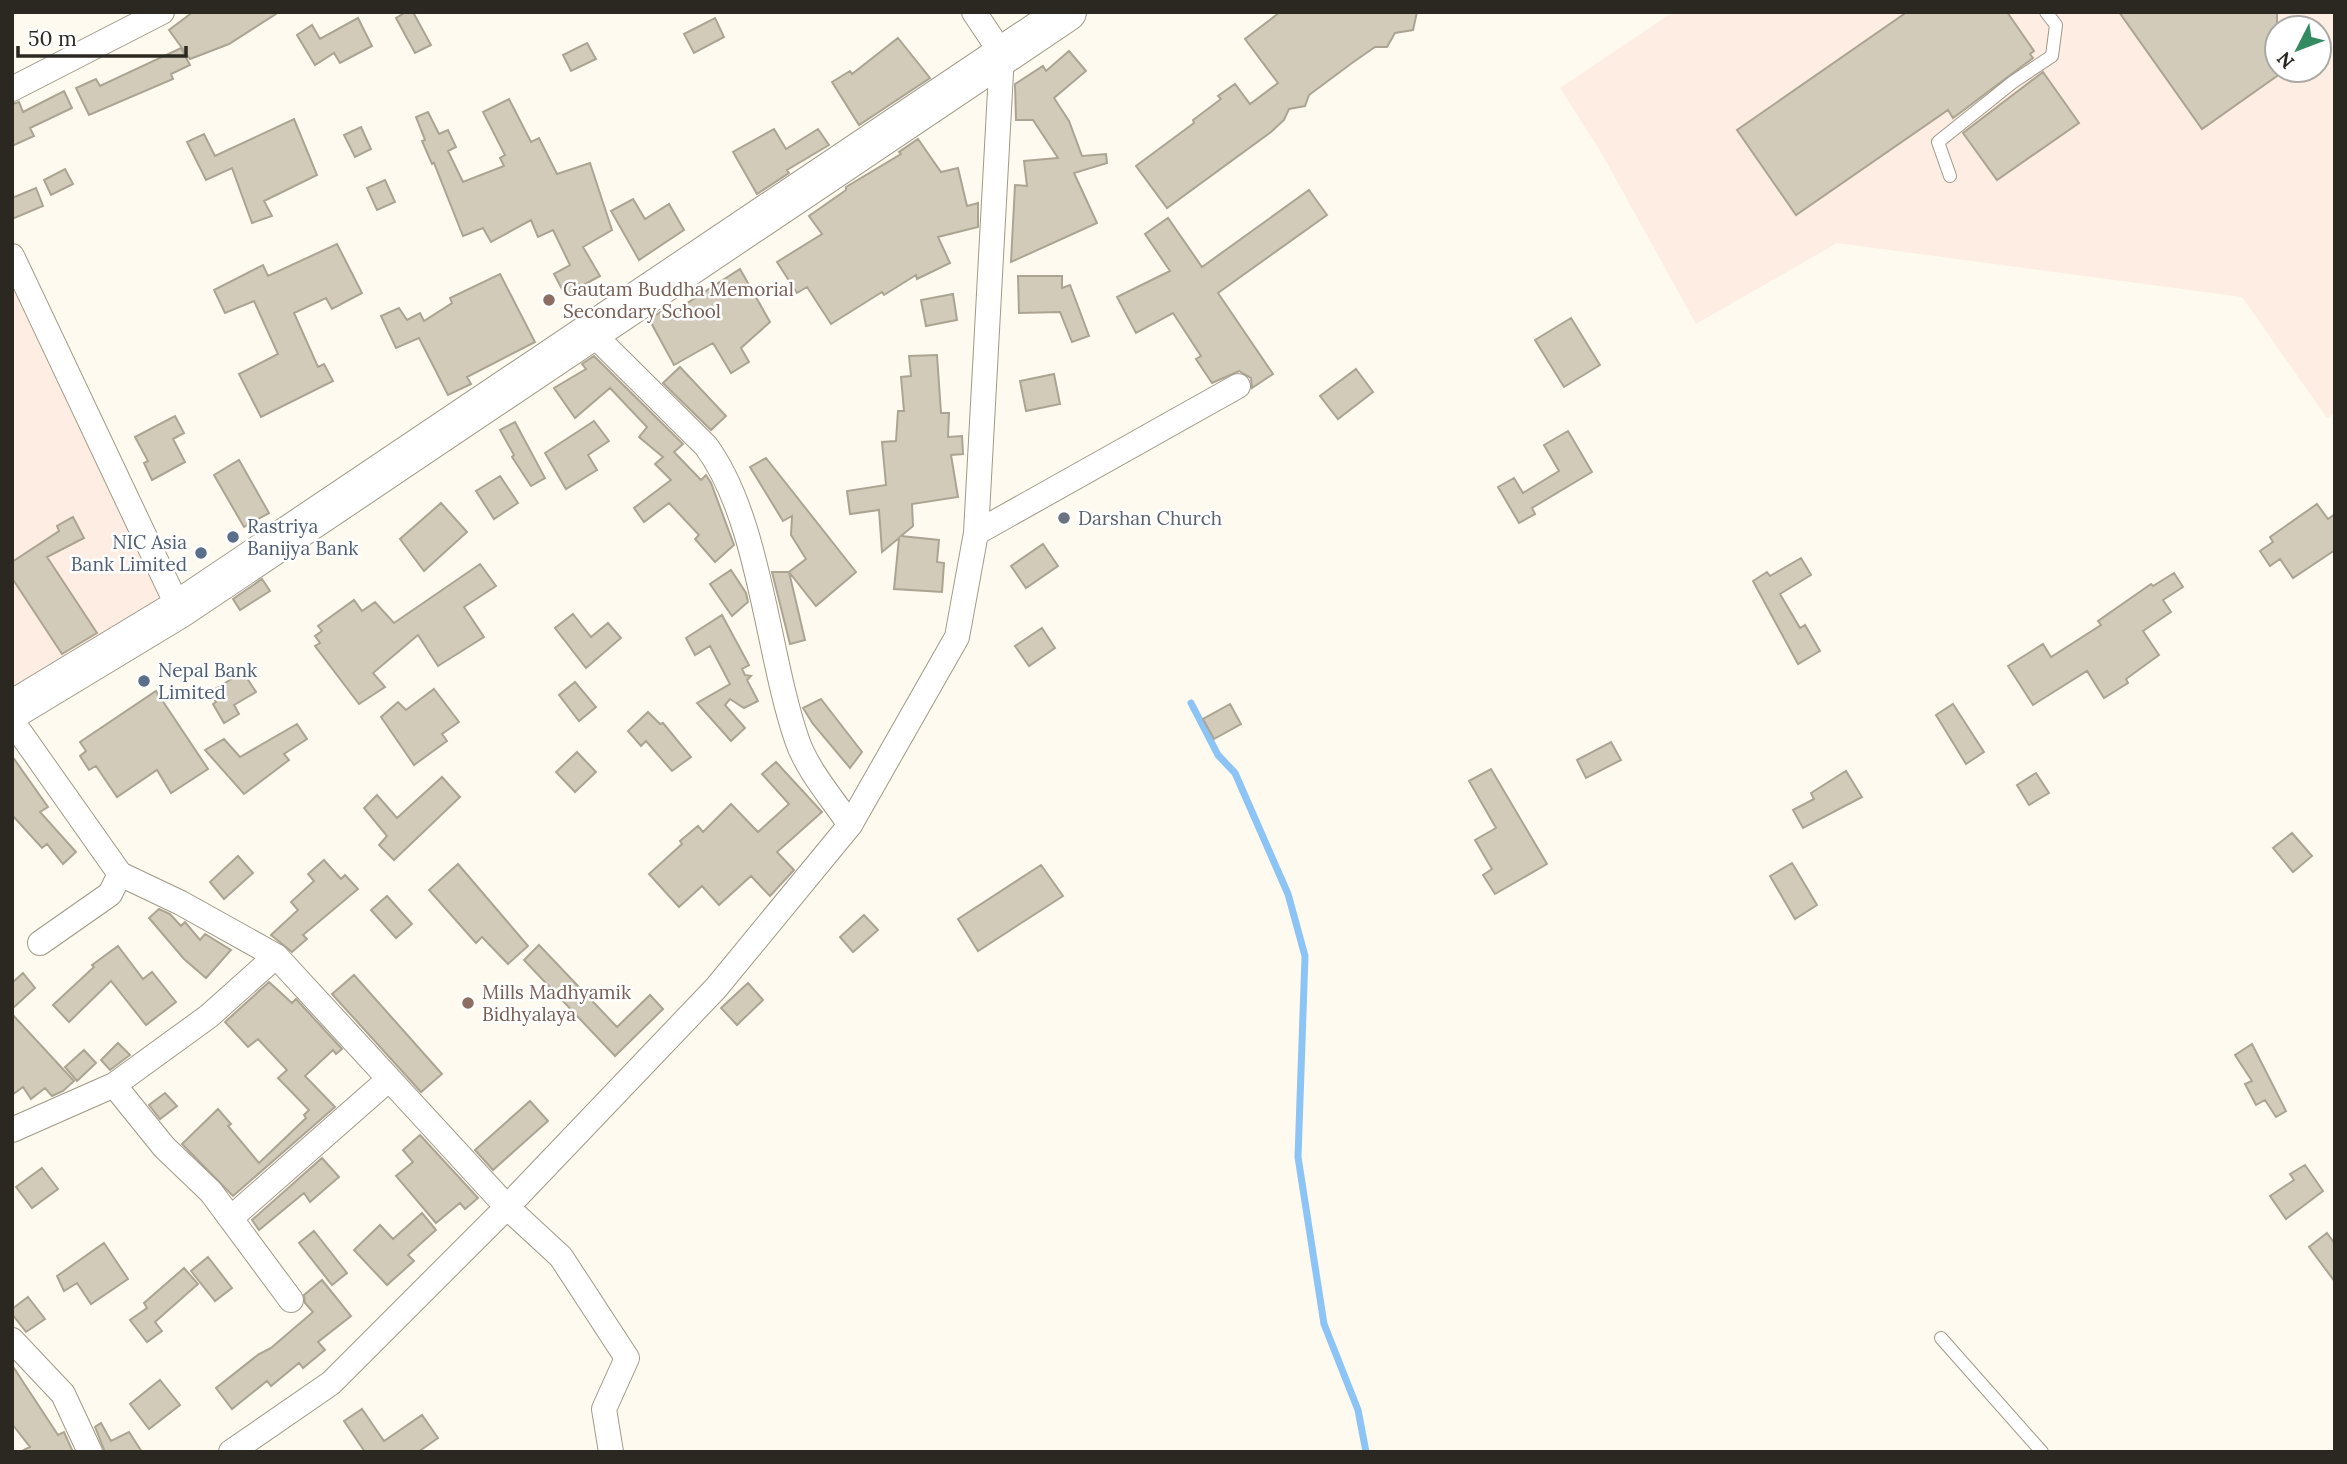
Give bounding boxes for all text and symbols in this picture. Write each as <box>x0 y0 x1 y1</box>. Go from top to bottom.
scale bar <box>18 14 186 58</box>
north arrow <box>2263 14 2333 84</box>
text: 50 m <box>28 25 77 52</box>
text: N <box>2271 47 2299 74</box>
place label: Gautam Buddha Memorial Secondary School <box>563 277 794 323</box>
marker: Gautam Buddha Memorial Secondary School <box>541 292 557 308</box>
place label: Darshan Church <box>1078 506 1222 530</box>
marker: Darshan Church <box>1056 510 1072 526</box>
place label: Rastriya Banijya Bank <box>247 514 359 560</box>
marker: Rastriya Banijya Bank <box>225 529 241 545</box>
place label: NIC Asia Bank Limited <box>71 530 187 576</box>
marker: NIC Asia Bank Limited <box>193 545 209 561</box>
place label: Nepal Bank Limited <box>158 658 258 704</box>
marker: Nepal Bank Limited <box>136 673 152 689</box>
place label: Mills Madhyamik Bidhyalaya <box>482 980 632 1026</box>
marker: Mills Madhyamik Bidhyalaya <box>460 995 476 1011</box>

